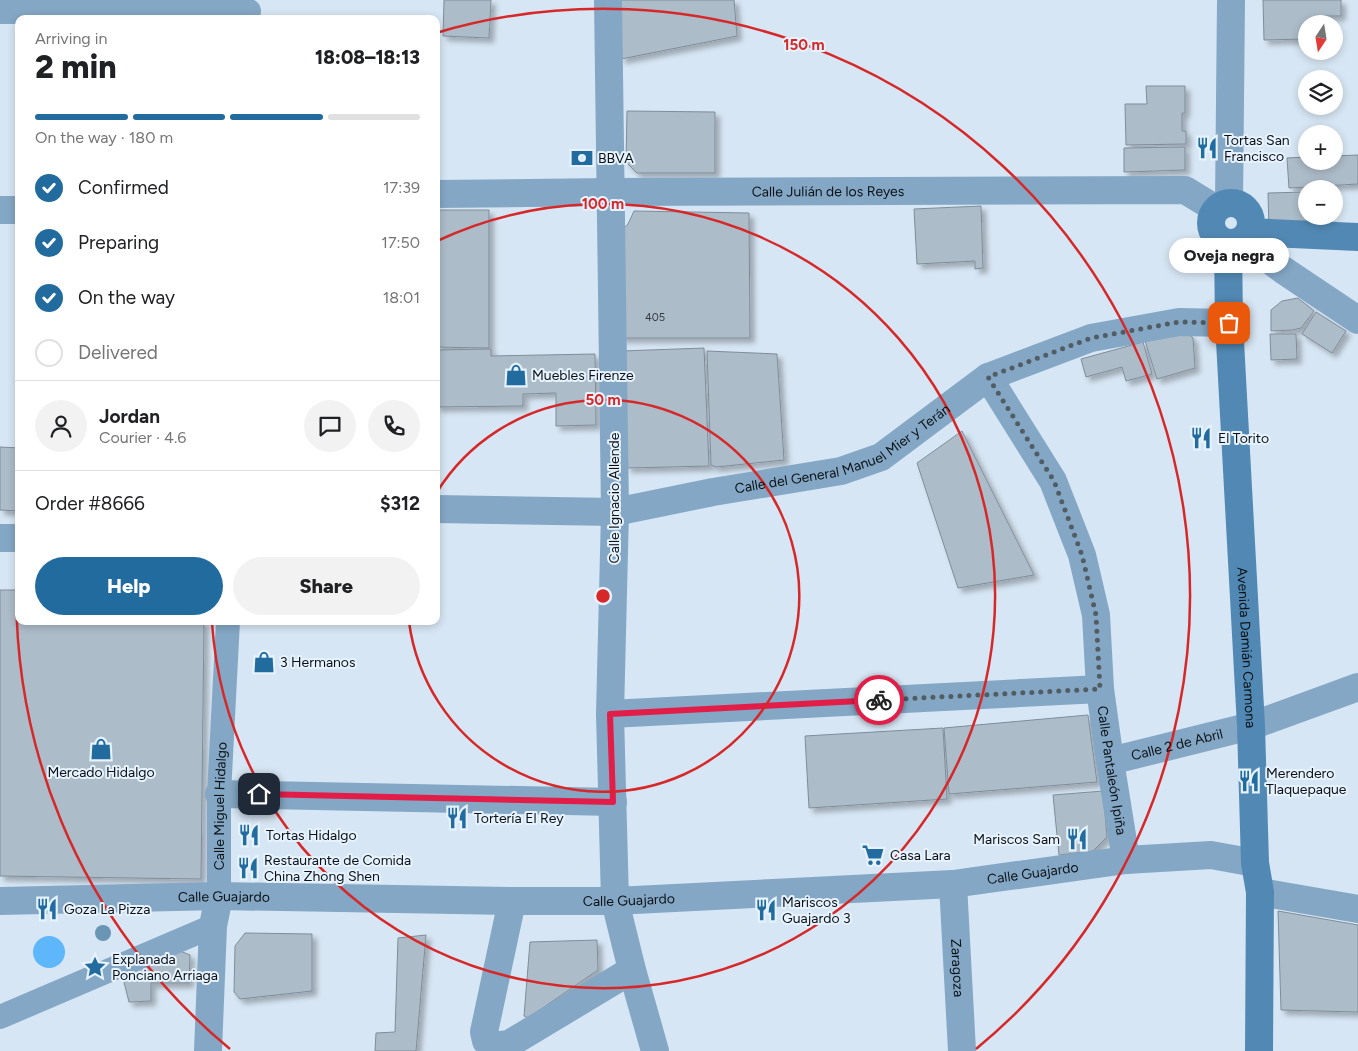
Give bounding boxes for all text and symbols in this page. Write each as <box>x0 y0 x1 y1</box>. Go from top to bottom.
north arrow <box>1298 15 1342 60</box>
map controls <box>1298 15 1343 225</box>
text: Arriving in <box>35 29 107 48</box>
text: 150 m <box>783 36 825 54</box>
text: 18:08–18:13 <box>315 46 420 69</box>
text: 2 min <box>35 48 117 86</box>
button: layers <box>1298 70 1343 115</box>
button: + <box>1298 125 1343 170</box>
text: On the way · 180 m <box>35 128 173 147</box>
place label: Tortas San Francisco <box>1224 132 1290 165</box>
restaurant icon: Tortas San Francisco <box>1194 135 1220 161</box>
bank icon: BBVA <box>569 145 595 171</box>
place label: BBVA <box>598 150 634 167</box>
icon: check <box>35 174 63 202</box>
text: Confirmed <box>78 176 169 199</box>
text: 17:39 <box>383 178 420 197</box>
button: − <box>1298 180 1343 225</box>
street label: Calle Julián de los Reyes <box>752 182 904 200</box>
text: 100 m <box>582 195 624 213</box>
icon: check <box>35 229 63 257</box>
text: Preparing <box>78 231 159 254</box>
text: 17:50 <box>381 233 420 252</box>
callout: Oveja negra <box>1169 238 1289 273</box>
text: Oveja negra <box>1184 246 1274 265</box>
icon: check <box>35 284 63 312</box>
text: On the way <box>78 286 175 309</box>
text: 18:01 <box>383 288 420 307</box>
pin <box>1208 302 1250 344</box>
icon: bag <box>1215 309 1243 337</box>
house number: 405 <box>645 311 665 324</box>
text: Delivered <box>78 341 158 364</box>
shop icon: Muebles Firenze <box>503 362 529 388</box>
place label: Muebles Firenze <box>532 367 634 384</box>
text: 50 m <box>585 391 621 409</box>
button: person <box>35 400 87 452</box>
button: chat <box>304 400 356 452</box>
button: phone <box>368 400 420 452</box>
street label: Calle del General Manuel Mier y Terán <box>733 400 953 497</box>
text: Jordan <box>99 405 160 428</box>
restaurant icon: El Torito <box>1188 425 1214 451</box>
text: Courier · 4.6 <box>99 428 186 447</box>
place label: El Torito <box>1218 430 1269 447</box>
street label: Calle Ignacio Allende <box>606 432 623 563</box>
text: Order #8666 <box>35 492 145 515</box>
text: $312 <box>380 492 420 515</box>
button: Help <box>35 557 223 615</box>
button: Share <box>233 557 420 615</box>
street label: Avenida Damián Carmona <box>1234 566 1260 729</box>
centre of rings <box>594 587 612 605</box>
shop icon: 3 Hermanos <box>251 649 277 675</box>
place label: 3 Hermanos <box>280 654 355 671</box>
courier <box>854 675 904 725</box>
icon: bike <box>865 686 893 714</box>
street label: Calle Pantaleón Ipiña <box>1094 705 1130 836</box>
street label: Calle 2 de Abril <box>1129 725 1225 764</box>
shop icon: Mercado Hidalgo <box>88 736 114 762</box>
street label: Calle Miguel Hidalgo <box>211 741 230 870</box>
place label: Mercado Hidalgo <box>47 764 155 781</box>
place label: Merendero Tlaquepaque <box>1266 765 1347 798</box>
restaurant icon: Merendero Tlaquepaque <box>1236 768 1262 794</box>
pin <box>238 773 280 815</box>
icon: home <box>245 780 273 808</box>
restaurant icon: Tortería El Rey <box>444 805 470 831</box>
place label: Tortería El Rey <box>474 810 564 827</box>
restaurant icon: Tortas Hidalgo <box>236 822 262 848</box>
restaurant icon: Mariscos Sam <box>1064 826 1090 852</box>
place label: Tortas Hidalgo <box>266 827 357 844</box>
place label: Mariscos Sam <box>973 831 1060 848</box>
supermarket icon: Casa Lara <box>860 842 886 868</box>
place label: Casa Lara <box>890 847 951 864</box>
place label: Restaurante de Comida China Zhong Shen <box>264 852 411 885</box>
restaurant icon: Restaurante de Comida China Zhong Shen <box>235 855 261 881</box>
street label: Calle Guajardo <box>986 858 1080 888</box>
street label: Calle Guajardo <box>178 887 270 905</box>
street label: Calle Guajardo <box>583 889 675 910</box>
place label: Mariscos Guajardo 3 <box>782 894 851 927</box>
restaurant icon: Goza La Pizza <box>34 896 60 922</box>
restaurant icon: Mariscos Guajardo 3 <box>753 897 779 923</box>
place label: Goza La Pizza <box>64 901 150 918</box>
street label: Zaragoza <box>947 938 968 997</box>
place label: Explanada Ponciano Arriaga <box>112 951 218 984</box>
place icon: Explanada Ponciano Arriaga <box>82 954 108 980</box>

